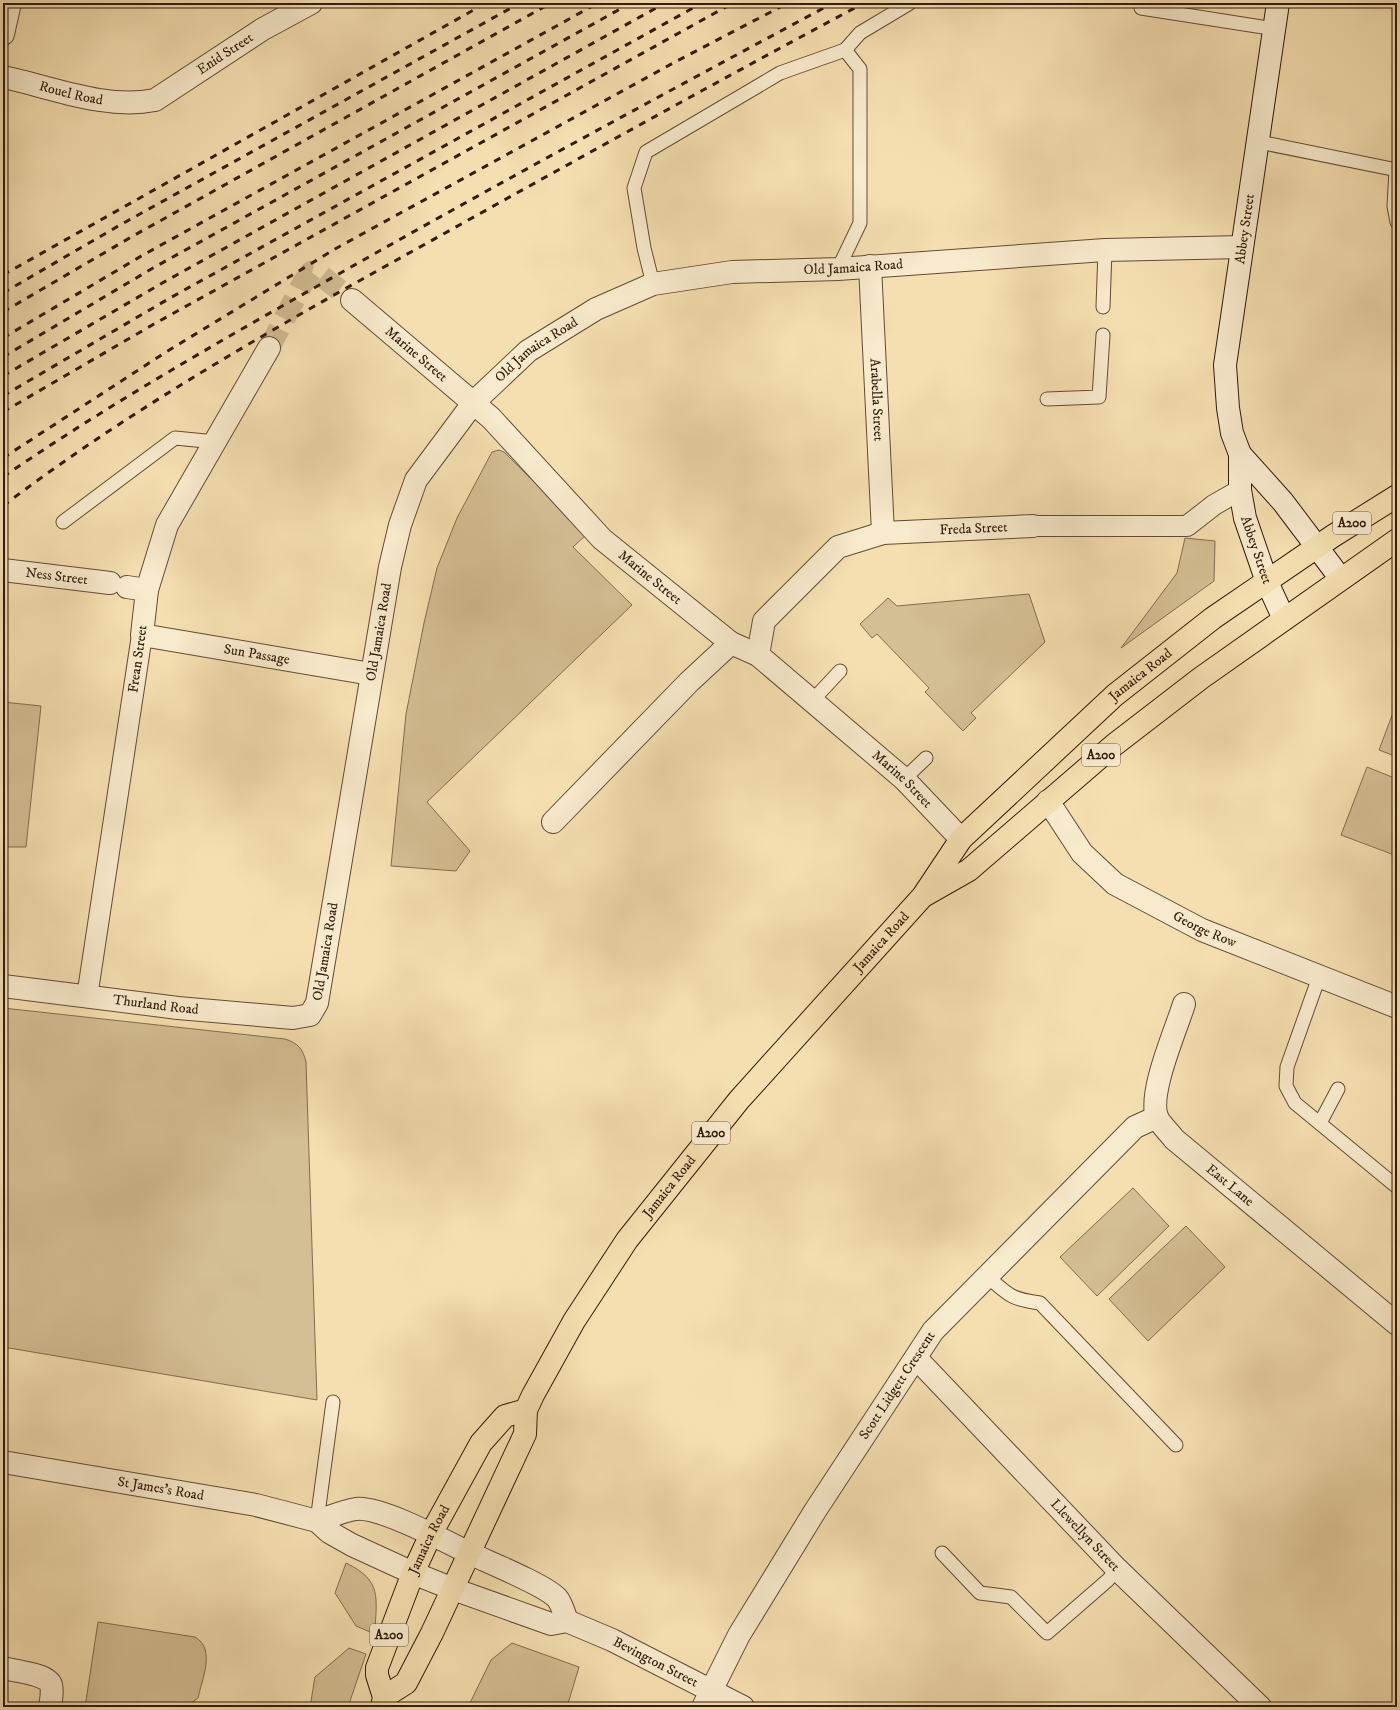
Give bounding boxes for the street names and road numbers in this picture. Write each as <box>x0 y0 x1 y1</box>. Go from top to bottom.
street label: Enid Street <box>194 28 257 79</box>
street label: Rouel Road <box>37 77 104 109</box>
street label: Abbey Street <box>1231 192 1259 265</box>
street label: Old Jamaica Road <box>803 255 904 279</box>
street label: Old Jamaica Road <box>491 313 581 386</box>
street label: Marine Street <box>381 323 452 386</box>
street label: Arabella Street <box>866 358 888 442</box>
road number: A200 <box>1333 512 1371 534</box>
street label: Abbey Street <box>1236 514 1276 587</box>
street label: Freda Street <box>939 518 1009 539</box>
street label: Marine Street <box>614 546 686 609</box>
street label: Ness Street <box>24 564 89 589</box>
street label: Old Jamaica Road <box>362 582 396 683</box>
street label: Frean Street <box>124 623 152 694</box>
street label: Sun Passage <box>222 640 291 669</box>
street label: Jamaica Road <box>1104 645 1176 706</box>
road number: A200 <box>1082 744 1120 766</box>
street label: Marine Street <box>868 746 936 812</box>
street label: Old Jamaica Road <box>309 901 343 1002</box>
street label: George Row <box>1170 907 1239 952</box>
street label: Jamaica Road <box>848 908 913 978</box>
street label: Thurland Road <box>112 991 199 1019</box>
road number: A200 <box>692 1122 730 1144</box>
street label: Jamaica Road <box>638 1152 700 1224</box>
street label: East Lane <box>1202 1160 1258 1211</box>
street label: Scott Lidgett Crescent <box>855 1327 940 1443</box>
street label: St James's Road <box>116 1473 205 1505</box>
street label: Llewellyn Street <box>1046 1495 1124 1576</box>
street label: Jamaica Road <box>404 1502 454 1579</box>
road number: A200 <box>370 1624 408 1646</box>
street label: Bevington Street <box>610 1633 702 1692</box>

